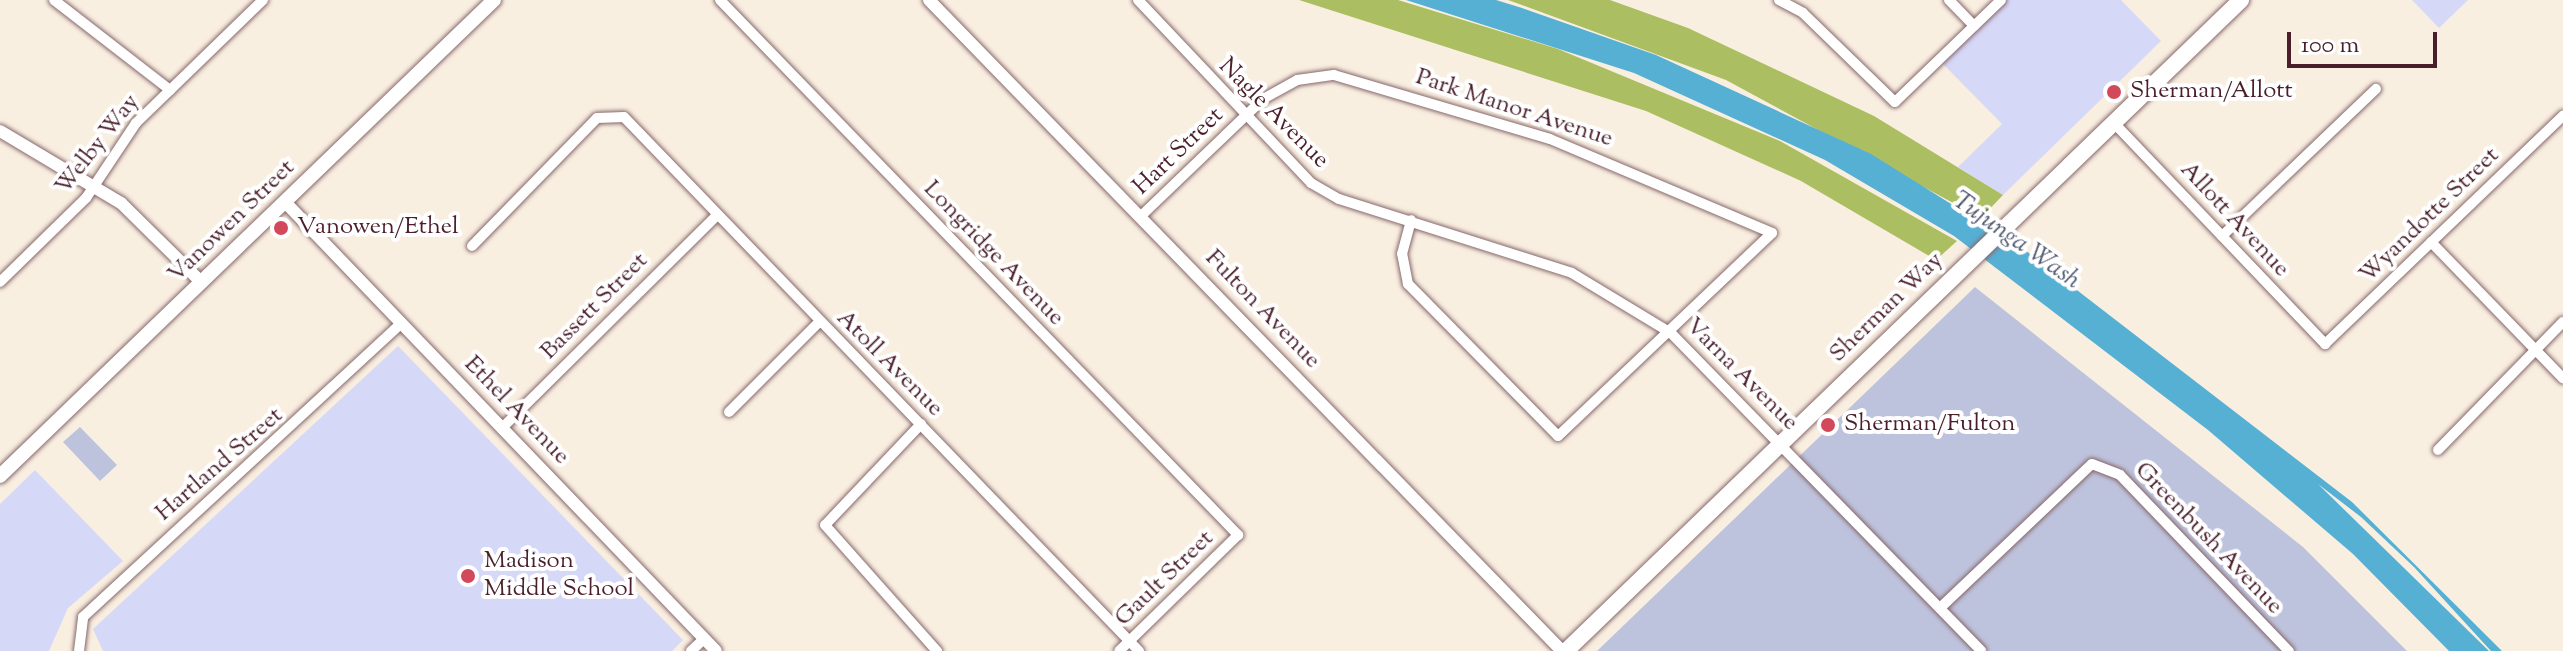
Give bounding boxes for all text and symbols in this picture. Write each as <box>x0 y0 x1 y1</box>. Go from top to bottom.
scale bar <box>2291 16 2441 66</box>
text: 100 m <box>2301 29 2359 63</box>
street label: Nagle Avenue <box>1212 53 1334 175</box>
street label: Park Manor Avenue <box>1412 64 1616 154</box>
place label: Sherman/Allott <box>2130 78 2293 106</box>
marker: Sherman/Allott <box>2105 83 2123 101</box>
street label: Welby Way <box>50 89 146 201</box>
street label: Hart Street <box>1128 102 1230 202</box>
street label: Wyandotte Street <box>2354 142 2506 290</box>
street label: Vanowen Street <box>163 154 301 290</box>
street label: Allott Avenue <box>2173 156 2295 284</box>
street label: Longridge Avenue <box>917 176 1069 332</box>
water label: Tujunga Wash <box>1946 185 2086 297</box>
place label: Vanowen/Ethel <box>297 214 459 242</box>
marker: Vanowen/Ethel <box>272 219 290 237</box>
street label: Fulton Avenue <box>1198 245 1326 375</box>
street label: Bassett Street <box>535 247 655 367</box>
street label: Sherman Way <box>1824 247 1950 369</box>
street label: Atoll Avenue <box>830 305 948 423</box>
street label: Varna Avenue <box>1678 312 1804 438</box>
street label: Ethel Avenue <box>457 351 575 471</box>
street label: Hartland Street <box>150 402 290 528</box>
place label: Sherman/Fulton <box>1844 411 2015 439</box>
marker: Sherman/Fulton <box>1819 416 1837 434</box>
street label: Greenbush Avenue <box>2128 457 2288 621</box>
street label: Gault Street <box>1110 525 1220 633</box>
place label: Madison Middle School <box>484 548 634 604</box>
marker: Madison Middle School <box>459 567 477 585</box>

